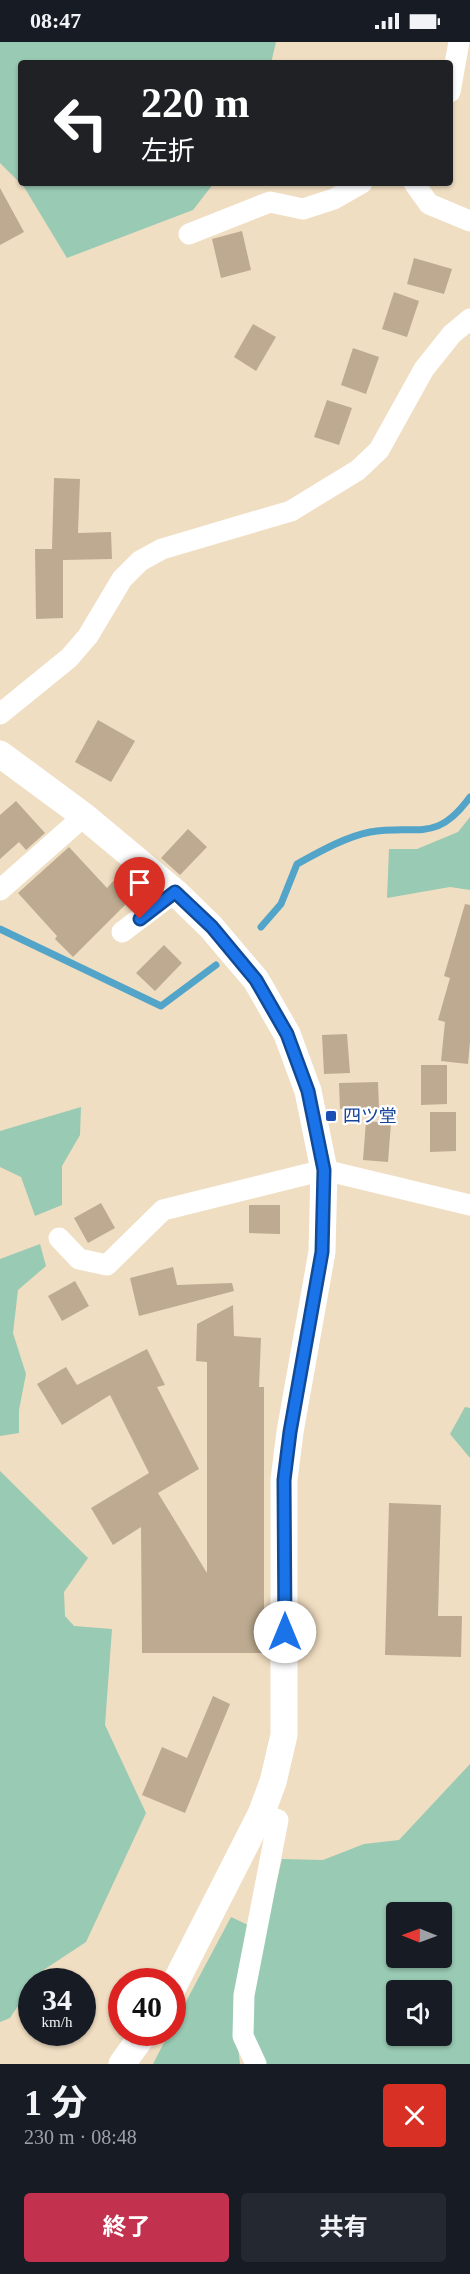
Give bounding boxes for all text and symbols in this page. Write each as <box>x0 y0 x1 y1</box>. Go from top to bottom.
text: 08:47 <box>30 8 81 33</box>
text: 220 m <box>141 80 250 126</box>
icon: left <box>42 84 120 162</box>
text: 左折 <box>141 136 195 166</box>
pin <box>114 857 165 919</box>
icon: arrive <box>123 866 156 899</box>
place label: 四ツ堂 <box>343 1106 397 1126</box>
marker: 四ツ堂 <box>324 1109 338 1123</box>
position arrow <box>253 1600 317 1664</box>
north arrow <box>386 1902 452 1968</box>
map controls <box>386 1902 452 2046</box>
speed limit sign: 40 <box>108 1968 186 2046</box>
button: sound <box>386 1980 452 2046</box>
text: 34 <box>42 1983 72 2016</box>
text: km/h <box>42 2014 72 2030</box>
text: 1 分 <box>24 2083 87 2123</box>
button: close <box>383 2084 446 2147</box>
text: 230 m · 08:48 <box>24 2126 137 2148</box>
button: 終了 <box>24 2193 229 2262</box>
button: 共有 <box>241 2193 446 2262</box>

